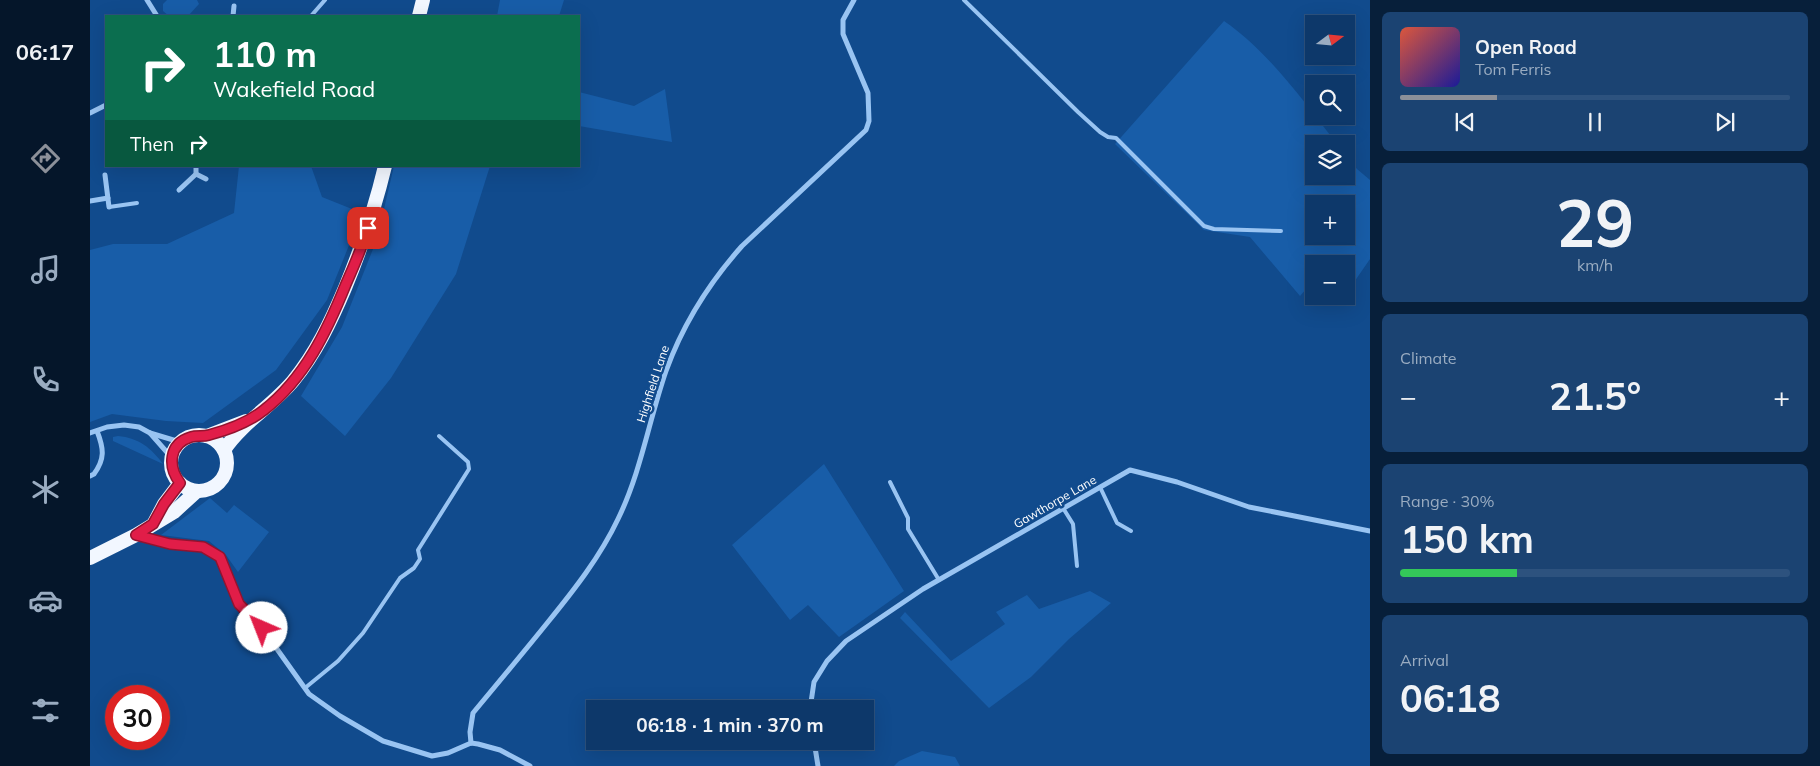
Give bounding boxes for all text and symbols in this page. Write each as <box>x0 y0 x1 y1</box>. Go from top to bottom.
north arrow <box>1305 15 1355 65</box>
map controls <box>1305 15 1355 305</box>
text: 110 m <box>213 32 317 76</box>
icon: right <box>130 35 195 100</box>
text: Open Road <box>1475 35 1577 59</box>
text: 06:17 <box>16 38 74 66</box>
text: Tom Ferris <box>1475 59 1552 79</box>
text: Wakefield Road <box>213 75 375 103</box>
button: search <box>1305 75 1355 125</box>
icon: previous <box>1451 108 1479 136</box>
icon: pause <box>1581 108 1609 136</box>
icon: next <box>1711 108 1739 136</box>
icon: right <box>184 130 212 158</box>
text: Then <box>130 132 174 156</box>
button: layers <box>1305 135 1355 185</box>
icon: directions <box>28 141 63 176</box>
text: 29 <box>1556 182 1634 263</box>
button: + <box>1305 195 1355 245</box>
pin <box>347 207 389 249</box>
icon: arrive <box>354 214 382 242</box>
icon: music <box>28 252 63 287</box>
button: − <box>1305 255 1355 305</box>
text: km/h <box>1577 255 1613 275</box>
street label: Highfield Lane <box>633 343 672 424</box>
text: Climate <box>1400 348 1456 368</box>
icon: phone <box>28 362 63 397</box>
text: 21.5° <box>1549 372 1641 420</box>
text: − <box>1400 379 1417 414</box>
text: + <box>1773 379 1790 414</box>
icon: climate <box>28 472 63 507</box>
street label: Gawthorpe Lane <box>1011 472 1099 531</box>
text: Range · 30% <box>1400 491 1495 511</box>
text: 150 km <box>1400 515 1534 563</box>
icon: car <box>28 583 63 618</box>
position arrow <box>235 601 287 653</box>
text: Arrival <box>1400 650 1449 670</box>
text: 06:18 <box>1400 674 1501 722</box>
speed limit sign: 30 <box>105 685 170 750</box>
icon: filters <box>28 693 63 728</box>
text: 06:18 · 1 min · 370 m <box>636 713 824 737</box>

